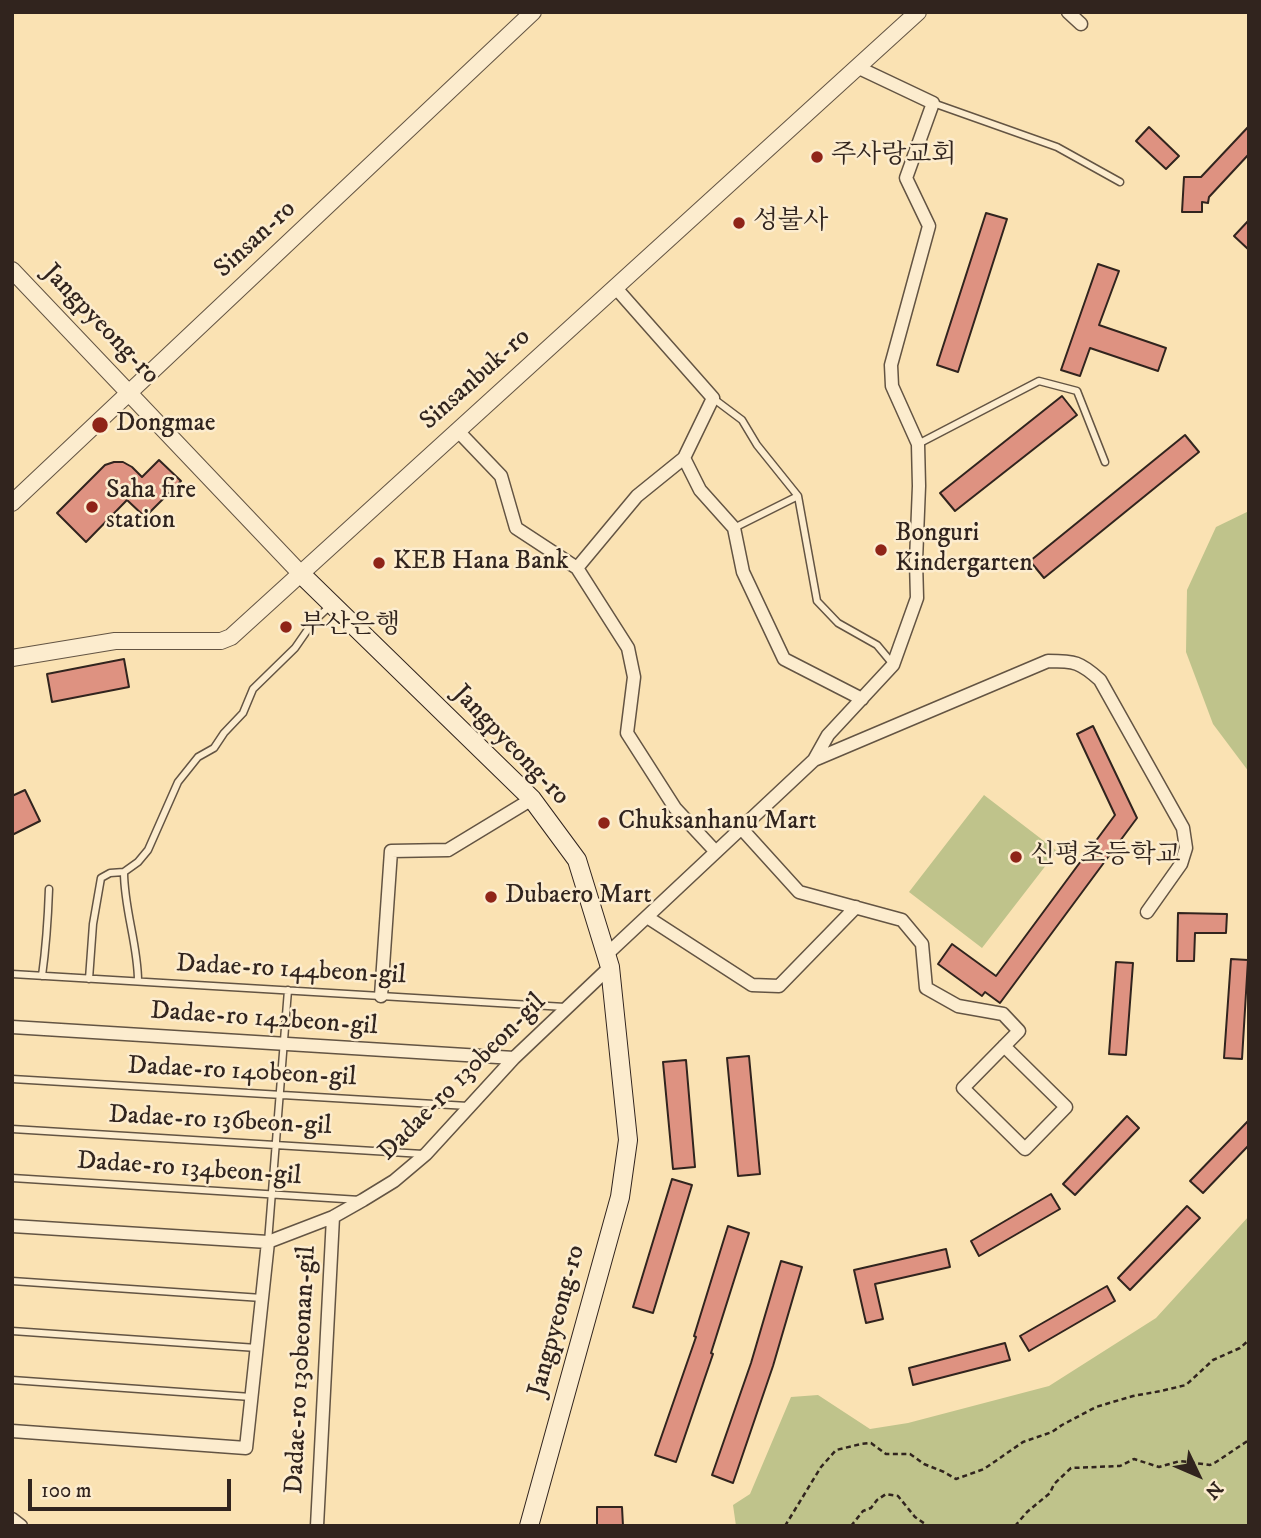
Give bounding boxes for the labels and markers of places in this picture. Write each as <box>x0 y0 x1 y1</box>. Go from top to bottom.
place label: 주사랑교회 <box>831 141 957 173</box>
marker: 주사랑교회 <box>809 149 825 165</box>
place label: 성불사 <box>753 207 828 239</box>
marker: 성불사 <box>731 215 747 231</box>
place label: Dongmae <box>116 409 216 441</box>
marker: Dongmae <box>90 415 110 435</box>
place label: Saha fire station <box>106 476 196 538</box>
marker: Saha fire station <box>84 499 100 515</box>
place label: Bonguri Kindergarten <box>895 519 1033 580</box>
marker: Bonguri Kindergarten <box>873 542 889 558</box>
place label: KEB Hana Bank <box>393 547 569 579</box>
marker: KEB Hana Bank <box>371 555 387 571</box>
place label: 부산은행 <box>300 611 400 643</box>
marker: 부산은행 <box>278 619 294 635</box>
place label: Chuksanhanu Mart <box>618 807 817 839</box>
marker: Chuksanhanu Mart <box>596 815 612 831</box>
place label: 신평초등학교 <box>1030 841 1181 873</box>
marker: 신평초등학교 <box>1008 849 1024 865</box>
place label: Dubaero Mart <box>505 881 652 913</box>
marker: Dubaero Mart <box>483 889 499 905</box>

